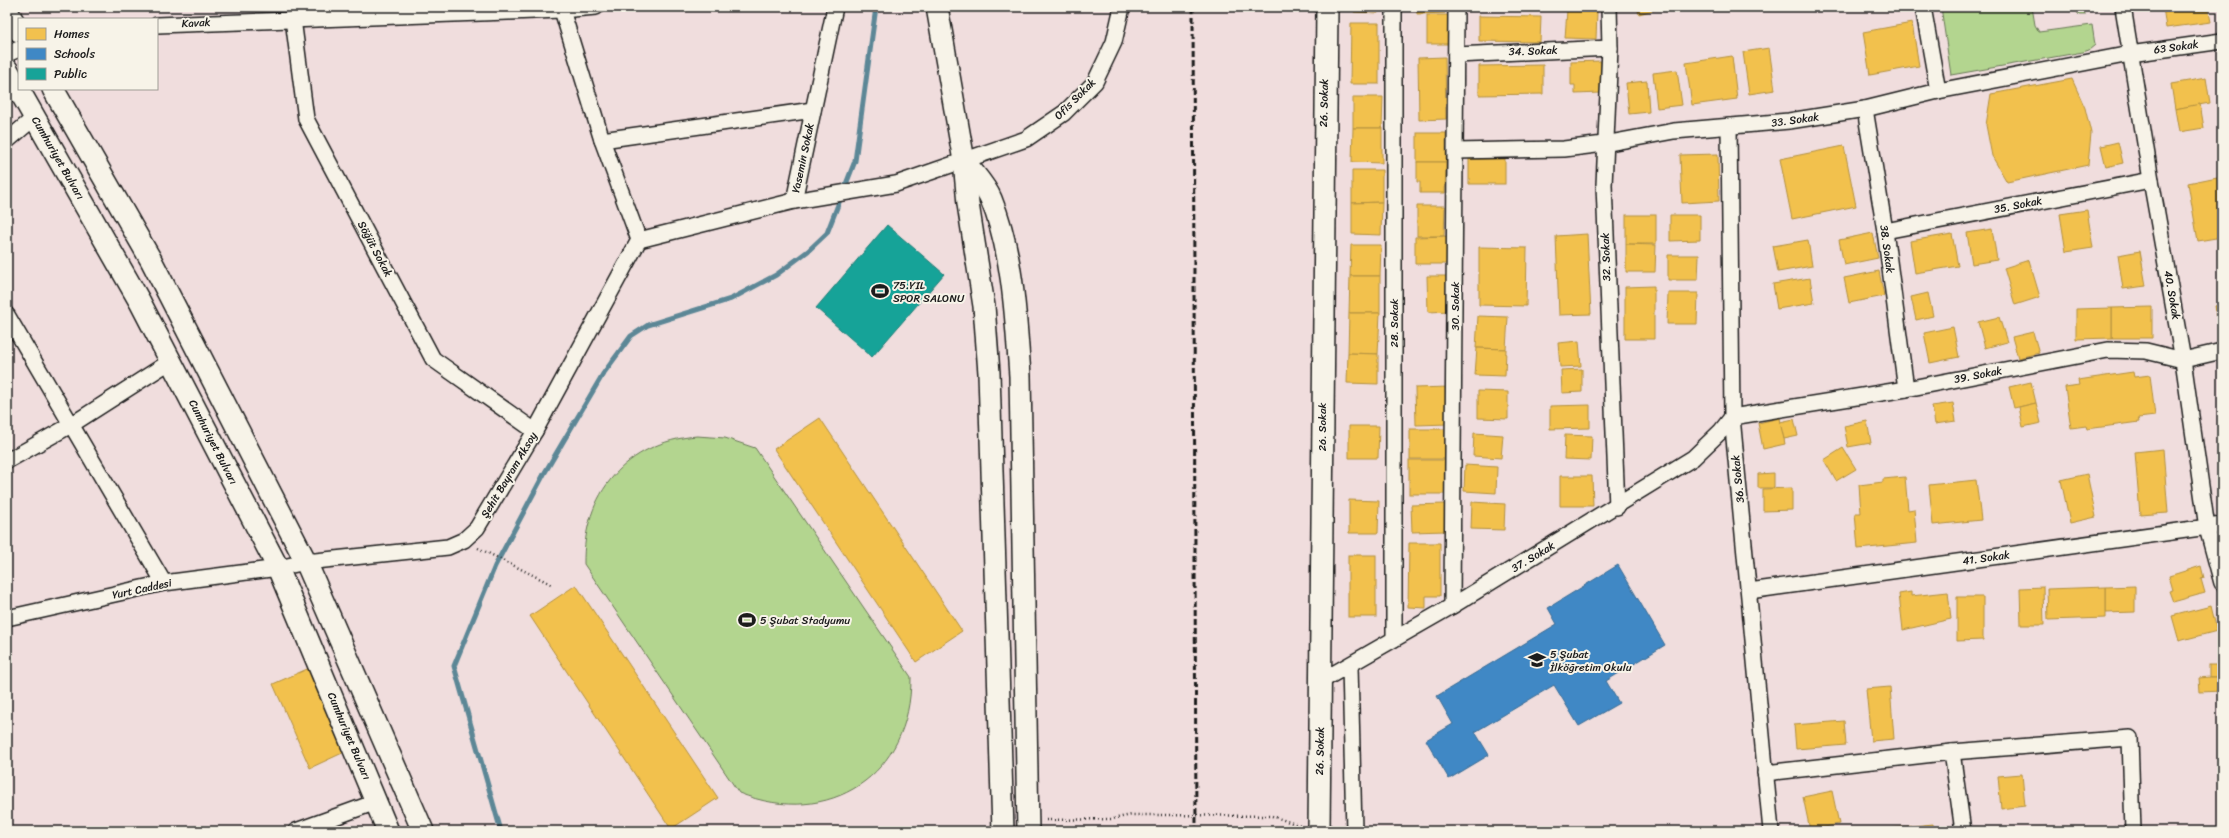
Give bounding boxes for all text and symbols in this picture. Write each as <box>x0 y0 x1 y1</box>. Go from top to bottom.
street label: Kavak <box>181 13 211 33</box>
legend <box>18 18 158 90</box>
text: Homes <box>54 23 90 45</box>
street label: 63 Sokak <box>2152 34 2200 60</box>
street label: 34. Sokak <box>1508 41 1558 61</box>
text: Schools <box>54 43 95 65</box>
text: Public <box>54 63 87 85</box>
street label: Ofis Sokak <box>1050 73 1101 124</box>
street label: 26. Sokak <box>1314 78 1334 127</box>
street label: 33. Sokak <box>1770 107 1820 133</box>
street label: Cumhuriyet Bulvarı <box>26 113 90 203</box>
street label: Yasemin Sokak <box>786 121 820 195</box>
street label: 35. Sokak <box>1992 191 2044 219</box>
street label: Söğüt Sokak <box>352 217 398 281</box>
street label: 38. Sokak <box>1874 224 1900 275</box>
street label: 32. Sokak <box>1596 232 1616 281</box>
street label: 40. Sokak <box>2158 269 2186 321</box>
place label: 75.YIL SPOR SALONU <box>893 276 965 308</box>
sports icon: 75.YIL SPOR SALONU <box>870 281 890 301</box>
street label: 30. Sokak <box>1446 281 1465 330</box>
street label: 28. Sokak <box>1385 298 1404 347</box>
street label: 39. Sokak <box>1952 361 2004 389</box>
street label: Cumhuriyet Bulvarı <box>183 396 243 488</box>
street label: 26. Sokak <box>1313 403 1332 451</box>
street label: Şehit Bayram Aksoy <box>476 428 542 522</box>
street label: 36. Sokak <box>1726 454 1750 504</box>
street label: 37. Sokak <box>1507 536 1559 578</box>
street label: 41. Sokak <box>1961 545 2011 571</box>
street label: Yurt Caddesi <box>111 573 174 605</box>
sports icon: 5 Şubat Stadyumu <box>737 610 757 630</box>
place label: 5 Şubat Stadyumu <box>760 611 850 630</box>
place label: 5 Şubat İlköğretim Okulu <box>1549 645 1632 677</box>
school or university icon: 5 Şubat İlköğretim Okulu <box>1527 650 1547 670</box>
street label: Cumhuriyet Bulvarı <box>322 689 376 783</box>
street label: 26. Sokak <box>1310 726 1330 775</box>

